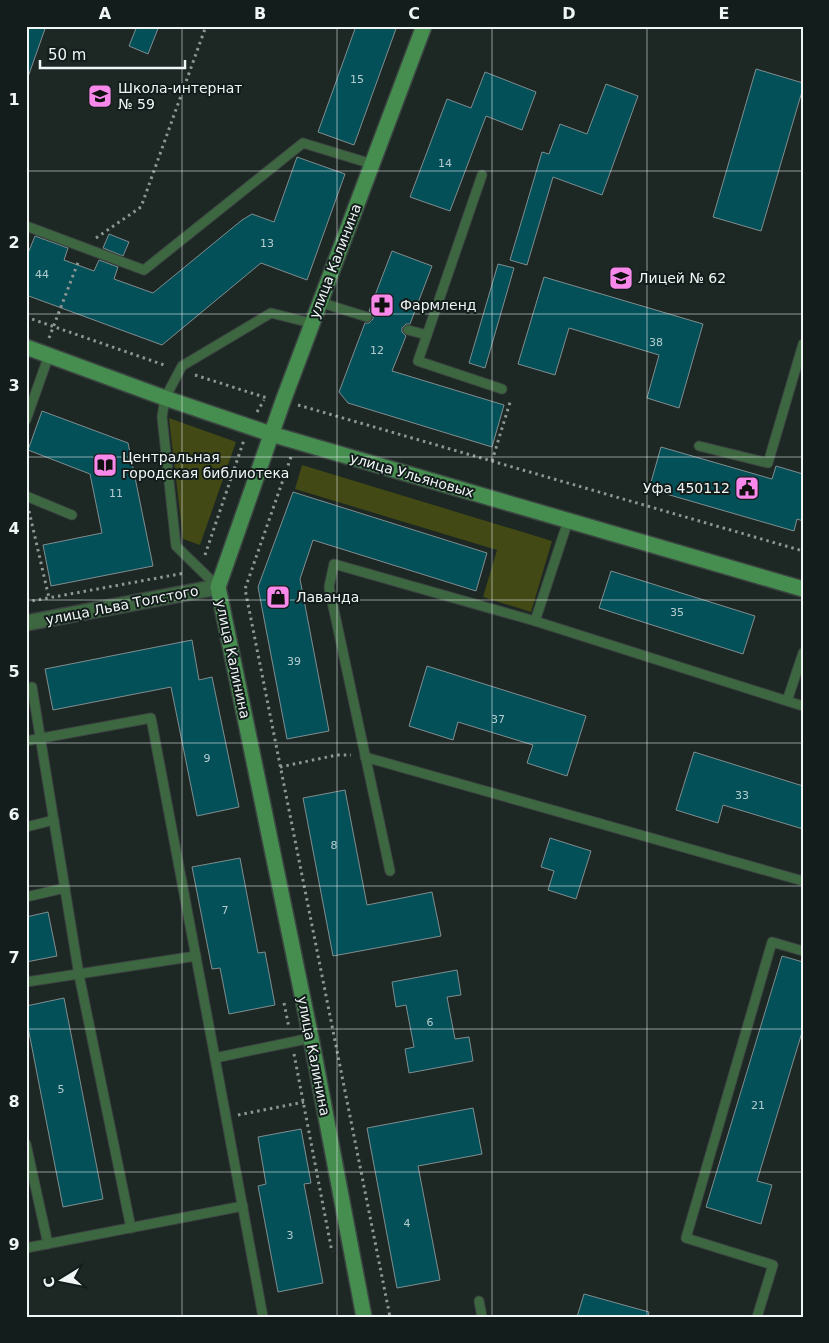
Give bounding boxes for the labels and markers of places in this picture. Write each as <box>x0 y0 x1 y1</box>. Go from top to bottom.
place label: Школа-интернат № 59 <box>118 80 242 112</box>
school or university icon: Школа-интернат № 59 <box>87 83 113 109</box>
school or university icon: Лицей № 62 <box>608 265 634 291</box>
place label: Лицей № 62 <box>638 270 726 286</box>
pharmacy icon: Фармленд <box>369 292 395 318</box>
place label: Фармленд <box>400 297 476 313</box>
place label: Центральная городская библиотека <box>122 449 289 481</box>
library icon: Центральная городская библиотека <box>92 452 118 478</box>
public building icon: Уфа 450112 <box>734 475 760 501</box>
place label: Уфа 450112 <box>643 480 730 496</box>
shop icon: Лаванда <box>265 584 291 610</box>
place label: Лаванда <box>296 589 359 605</box>

